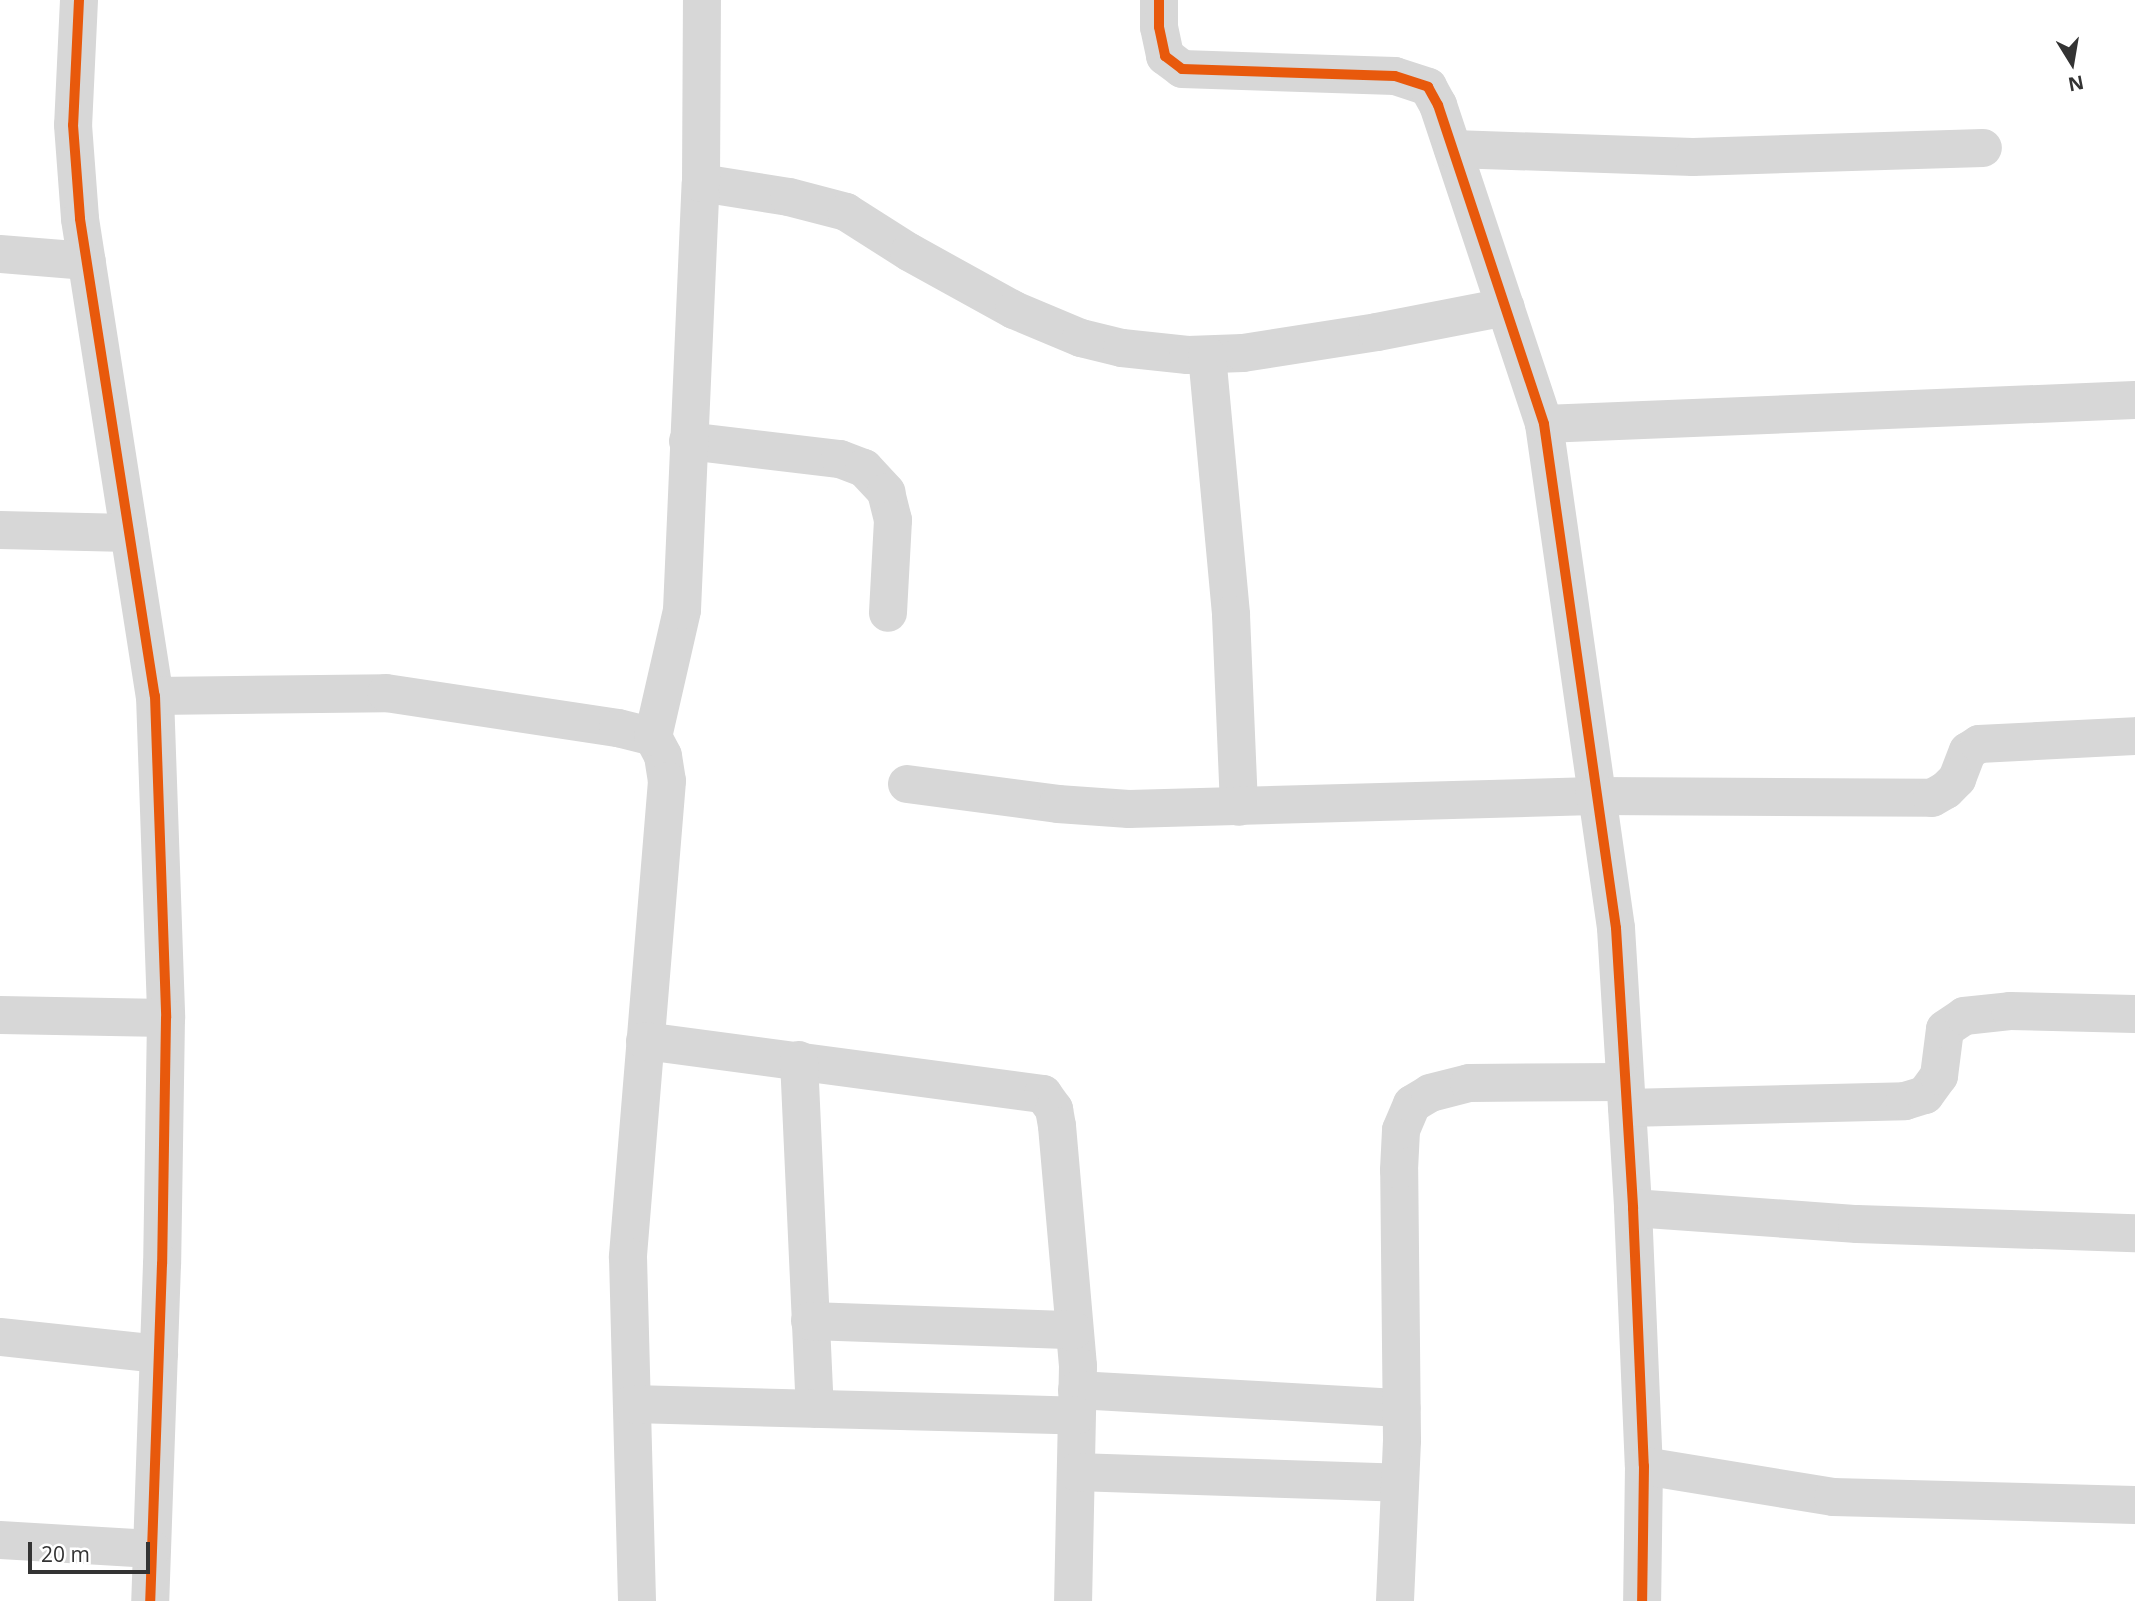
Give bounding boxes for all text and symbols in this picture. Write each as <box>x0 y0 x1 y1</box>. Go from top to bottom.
north arrow <box>2037 28 2107 98</box>
text: N <box>2066 69 2086 98</box>
scale bar <box>32 1528 154 1572</box>
text: 20 m <box>41 1540 90 1568</box>

